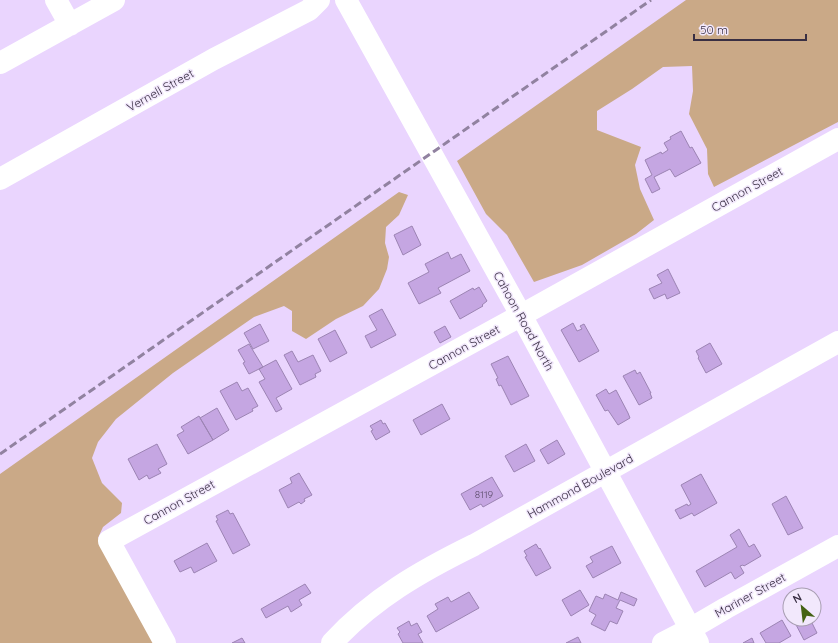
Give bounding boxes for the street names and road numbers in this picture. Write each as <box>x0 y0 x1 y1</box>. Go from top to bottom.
street label: Vernell Street <box>124 65 196 115</box>
street label: Cannon Street <box>709 163 785 215</box>
street label: Cahoon Road North <box>490 269 558 373</box>
street label: Cannon Street <box>426 321 502 373</box>
street label: Hammond Boulevard <box>524 451 636 521</box>
street label: Cannon Street <box>141 476 217 528</box>
street label: Mariner Street <box>712 569 788 621</box>

